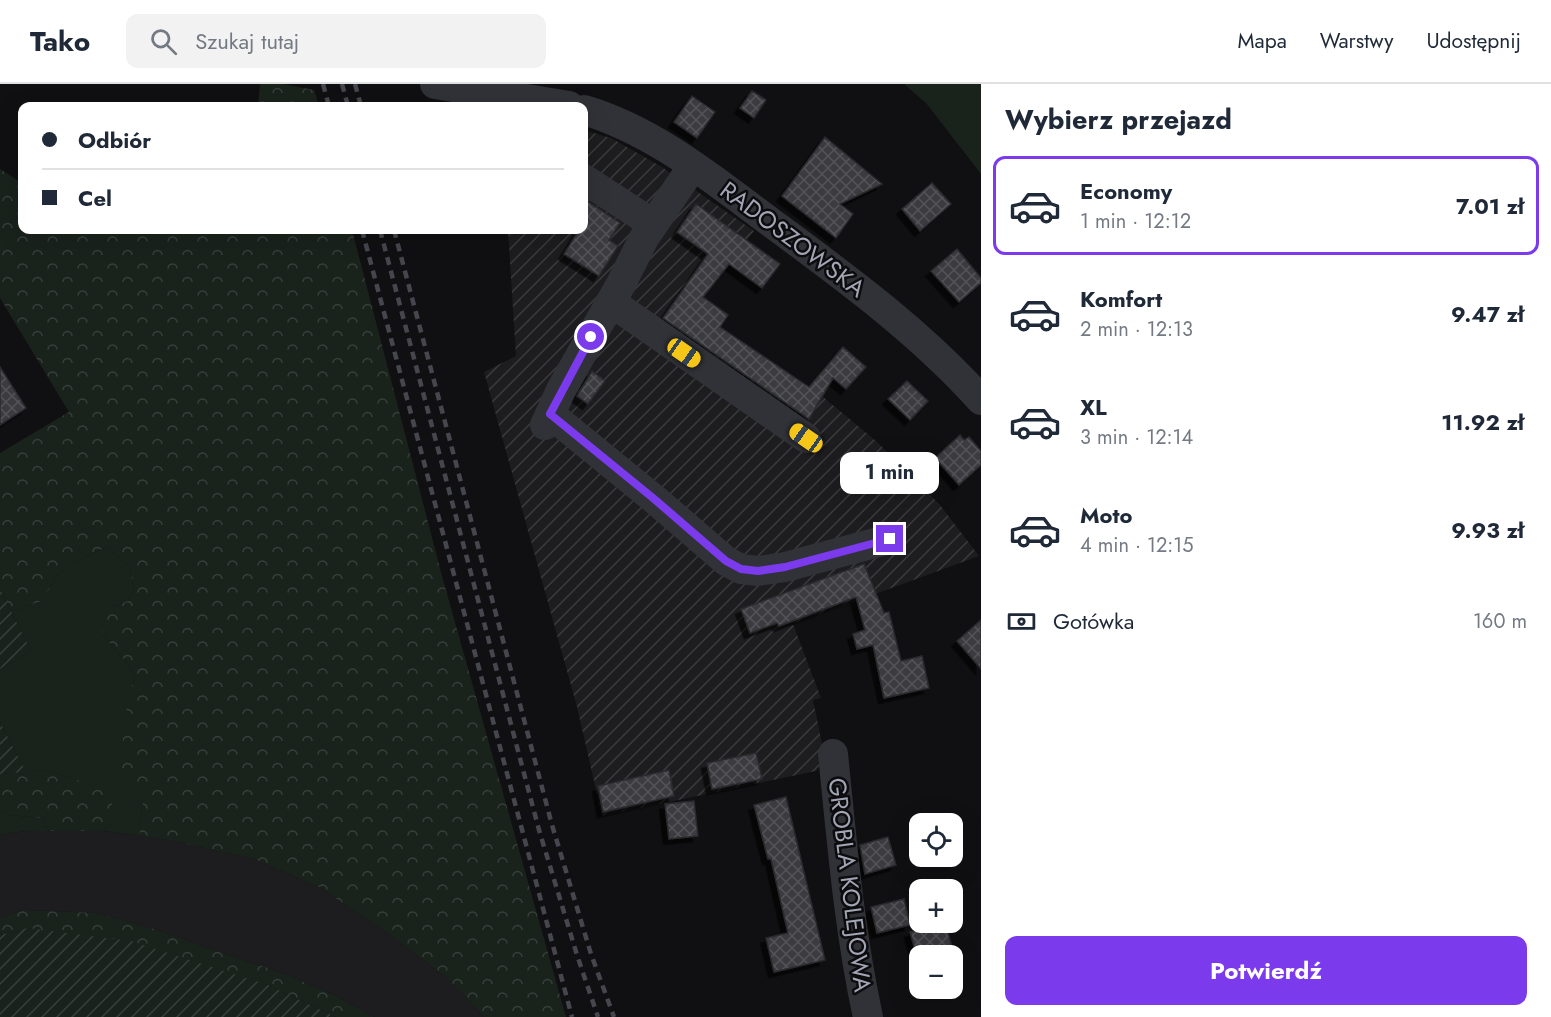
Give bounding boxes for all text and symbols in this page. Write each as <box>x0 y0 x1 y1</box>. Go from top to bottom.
search box <box>126 14 546 68</box>
text: Tako <box>30 21 90 62</box>
icon: search <box>147 25 180 58</box>
text: Szukaj tutaj <box>195 25 299 57</box>
text: Mapa <box>1238 26 1287 56</box>
text: Warstwy <box>1320 26 1393 56</box>
text: Udostępnij <box>1426 26 1521 56</box>
text: Wybierz przejazd <box>1005 100 1232 139</box>
text: Odbiór <box>78 124 151 156</box>
street label: RADOSZOWSKA <box>713 173 873 305</box>
text: Economy <box>1080 175 1172 207</box>
icon: car <box>1008 179 1062 233</box>
text: Cel <box>78 182 112 214</box>
text: 7.01 zł <box>1456 190 1524 222</box>
text: 1 min · 12:12 <box>1080 207 1191 236</box>
text: Komfort <box>1080 283 1162 315</box>
icon: car <box>1008 287 1062 341</box>
text: 9.47 zł <box>1451 298 1524 330</box>
text: 2 min · 12:13 <box>1080 315 1193 344</box>
route start <box>577 323 604 350</box>
car <box>664 335 704 371</box>
text: XL <box>1080 391 1107 423</box>
icon: car <box>1008 395 1062 449</box>
text: 11.92 zł <box>1441 406 1524 438</box>
car <box>786 420 826 456</box>
text: 3 min · 12:14 <box>1080 423 1193 452</box>
callout: 1 min <box>840 452 940 494</box>
text: 1 min <box>865 458 914 487</box>
text: Moto <box>1080 499 1133 531</box>
icon: car <box>1008 503 1062 557</box>
text: 9.93 zł <box>1451 514 1524 546</box>
route end <box>876 525 903 552</box>
text: 4 min · 12:15 <box>1080 531 1194 560</box>
icon: cash <box>1005 605 1038 638</box>
text: Gotówka <box>1053 605 1134 637</box>
text: 160 m <box>1473 607 1527 636</box>
street label: GROBLA KOLEJOWA <box>819 776 881 994</box>
map controls <box>909 813 963 999</box>
button: locate <box>909 813 963 867</box>
button: + <box>909 879 963 933</box>
button: Potwierdź <box>1005 936 1527 1005</box>
button: − <box>909 945 963 999</box>

